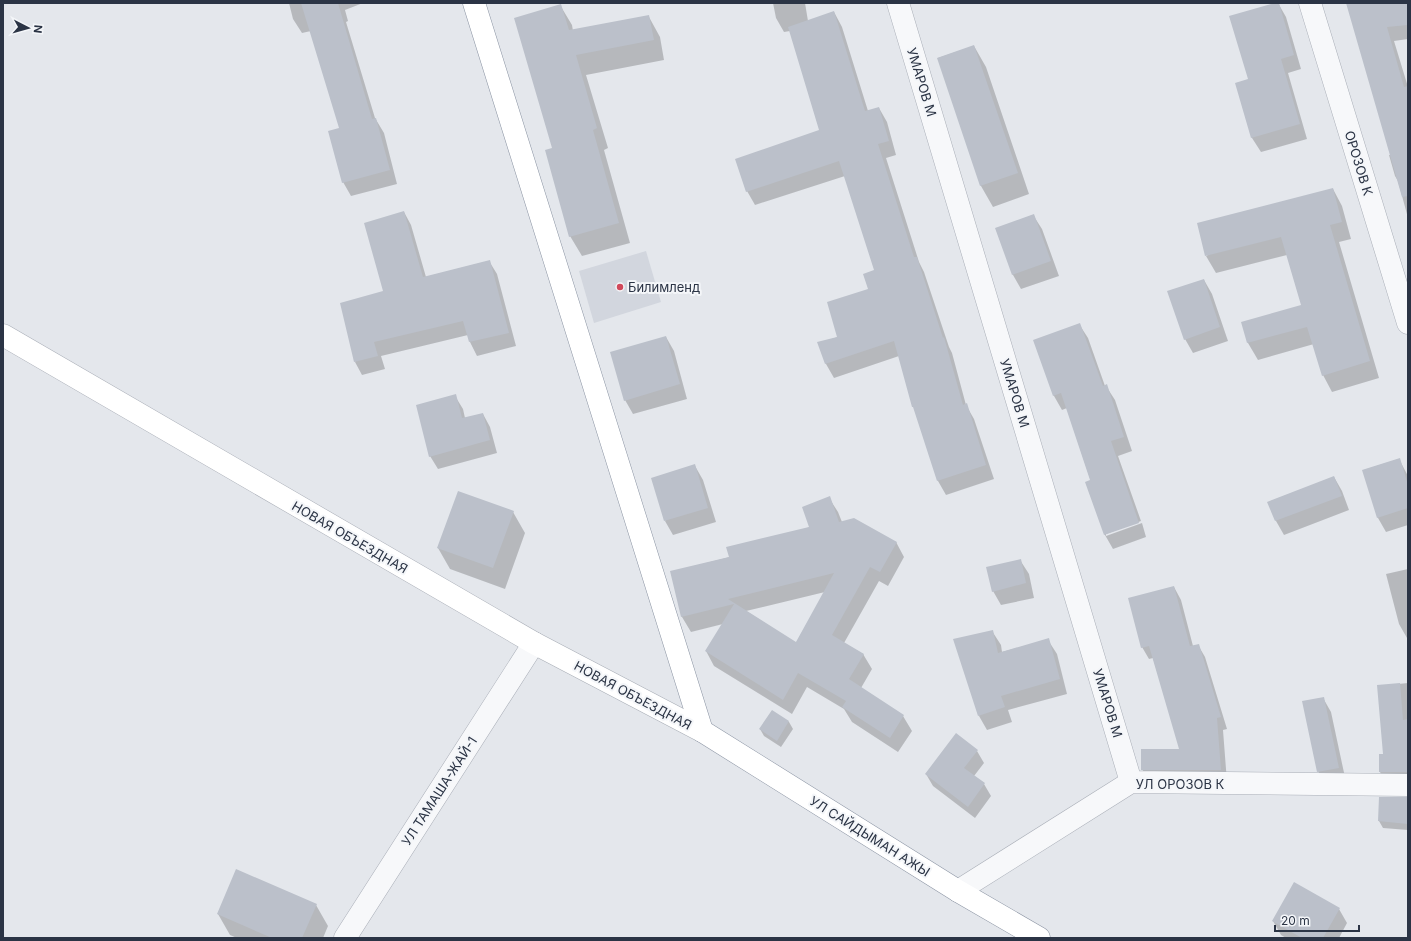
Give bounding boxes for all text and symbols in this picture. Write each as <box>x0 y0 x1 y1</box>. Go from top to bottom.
north arrow <box>8 8 48 48</box>
text: N <box>31 24 45 34</box>
street label: УМАРОВ М <box>904 46 940 118</box>
street label: ОРОЗОВ К <box>1342 129 1377 198</box>
place label: Билимленд <box>628 279 700 295</box>
marker: Билимленд <box>615 282 625 292</box>
street label: УМАРОВ М <box>997 357 1033 429</box>
street label: НОВАЯ ОБЪЕЗДНАЯ <box>289 497 411 577</box>
street label: НОВАЯ ОБЪЕЗДНАЯ <box>571 657 695 733</box>
street label: УМАРОВ М <box>1090 667 1126 739</box>
street label: УЛ ТАМАША-ЖАЙ-1 <box>398 734 480 848</box>
street label: УЛ ОРОЗОВ К <box>1136 776 1225 792</box>
street label: УЛ САЙДЫМАН АЖЫ <box>807 792 933 880</box>
scale bar <box>1275 907 1359 933</box>
text: 20 m <box>1281 913 1310 928</box>

